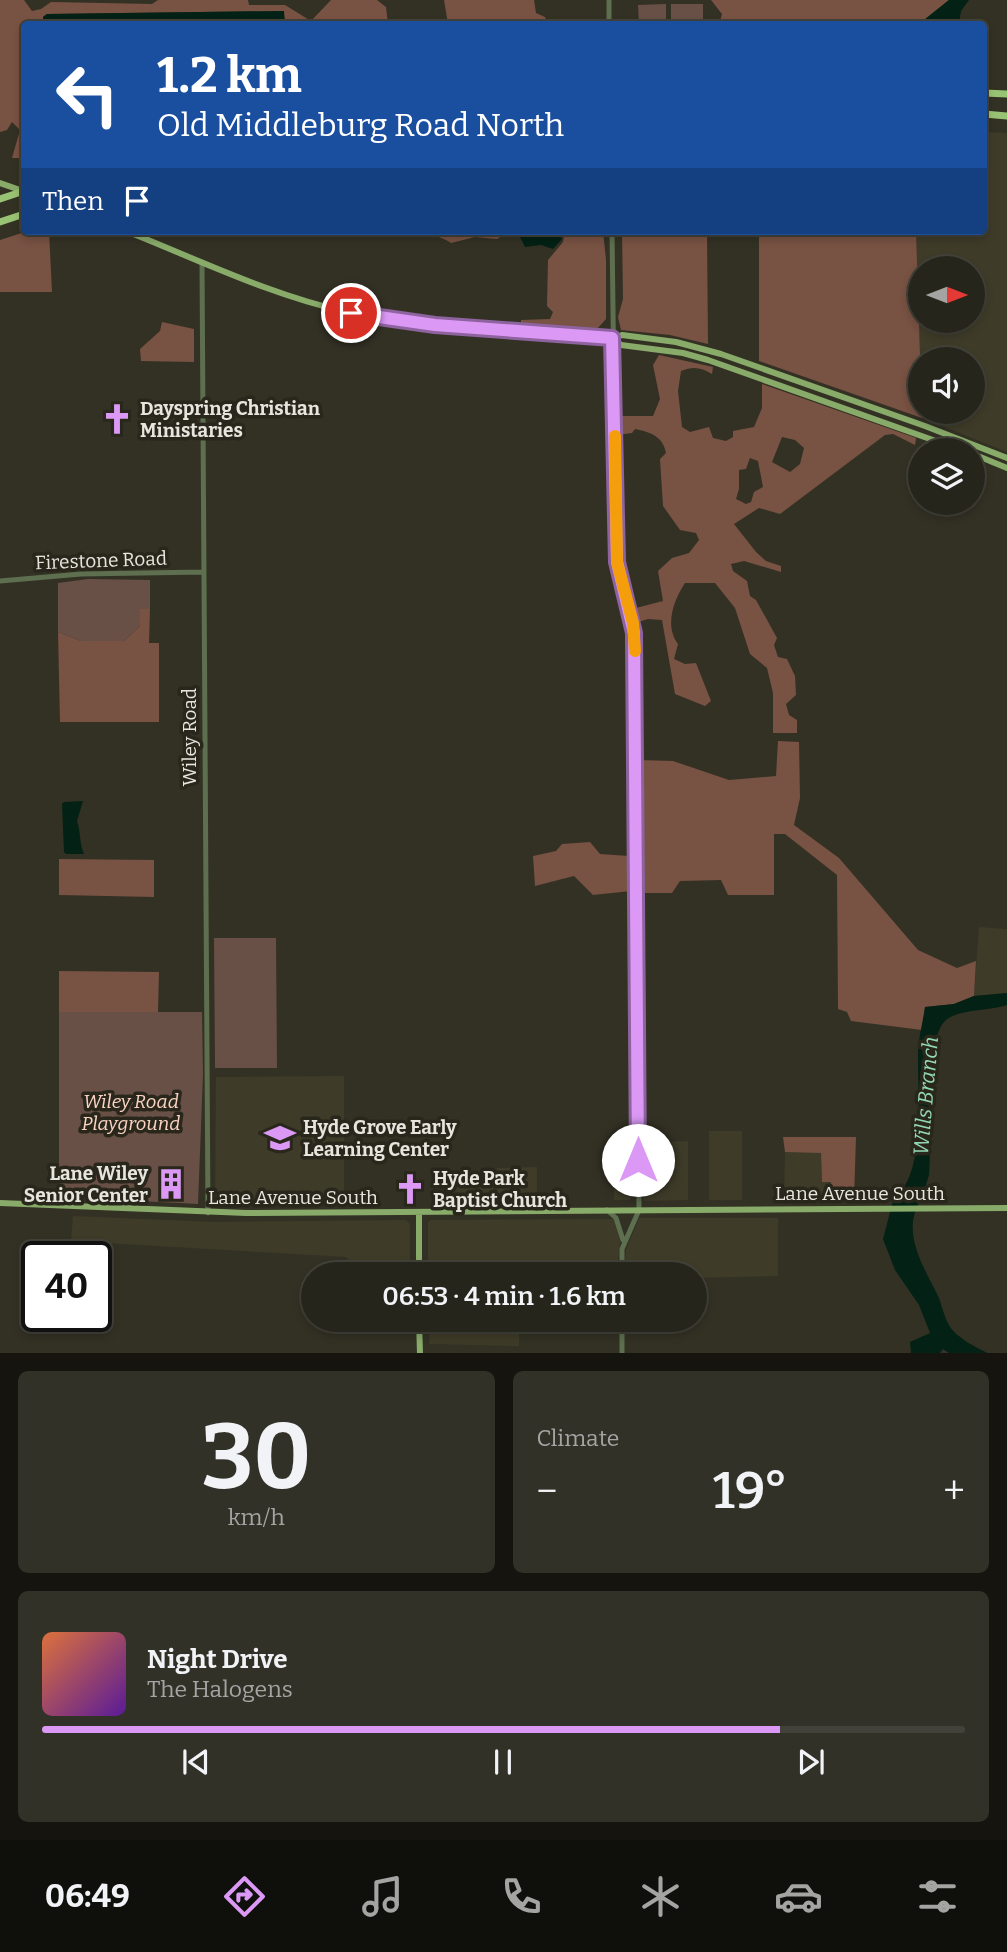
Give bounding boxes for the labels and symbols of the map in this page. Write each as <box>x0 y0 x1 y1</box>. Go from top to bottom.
north arrow <box>908 256 985 332</box>
pin <box>321 283 381 343</box>
place label: Dayspring Christian Ministaries <box>140 397 321 442</box>
church icon: Dayspring Christian Ministaries <box>100 402 134 436</box>
street label: Firestone Road <box>35 547 167 574</box>
street label: Wiley Road <box>178 688 201 786</box>
water label: Wills Branch <box>908 1035 944 1157</box>
park label: Wiley Road Playground <box>82 1090 180 1135</box>
place label: Hyde Grove Early Learning Center <box>303 1116 457 1161</box>
school or university icon: Hyde Grove Early Learning Center <box>263 1121 297 1155</box>
position arrow <box>601 1123 675 1197</box>
place label: Lane Wiley Senior Center <box>24 1162 148 1207</box>
building icon: Lane Wiley Senior Center <box>154 1167 188 1201</box>
place label: Hyde Park Baptist Church <box>433 1167 567 1212</box>
church icon: Hyde Park Baptist Church <box>393 1172 427 1206</box>
street label: Lane Avenue South <box>775 1182 945 1205</box>
street label: Lane Avenue South <box>208 1186 378 1209</box>
speed limit sign: 40 <box>21 1241 112 1332</box>

